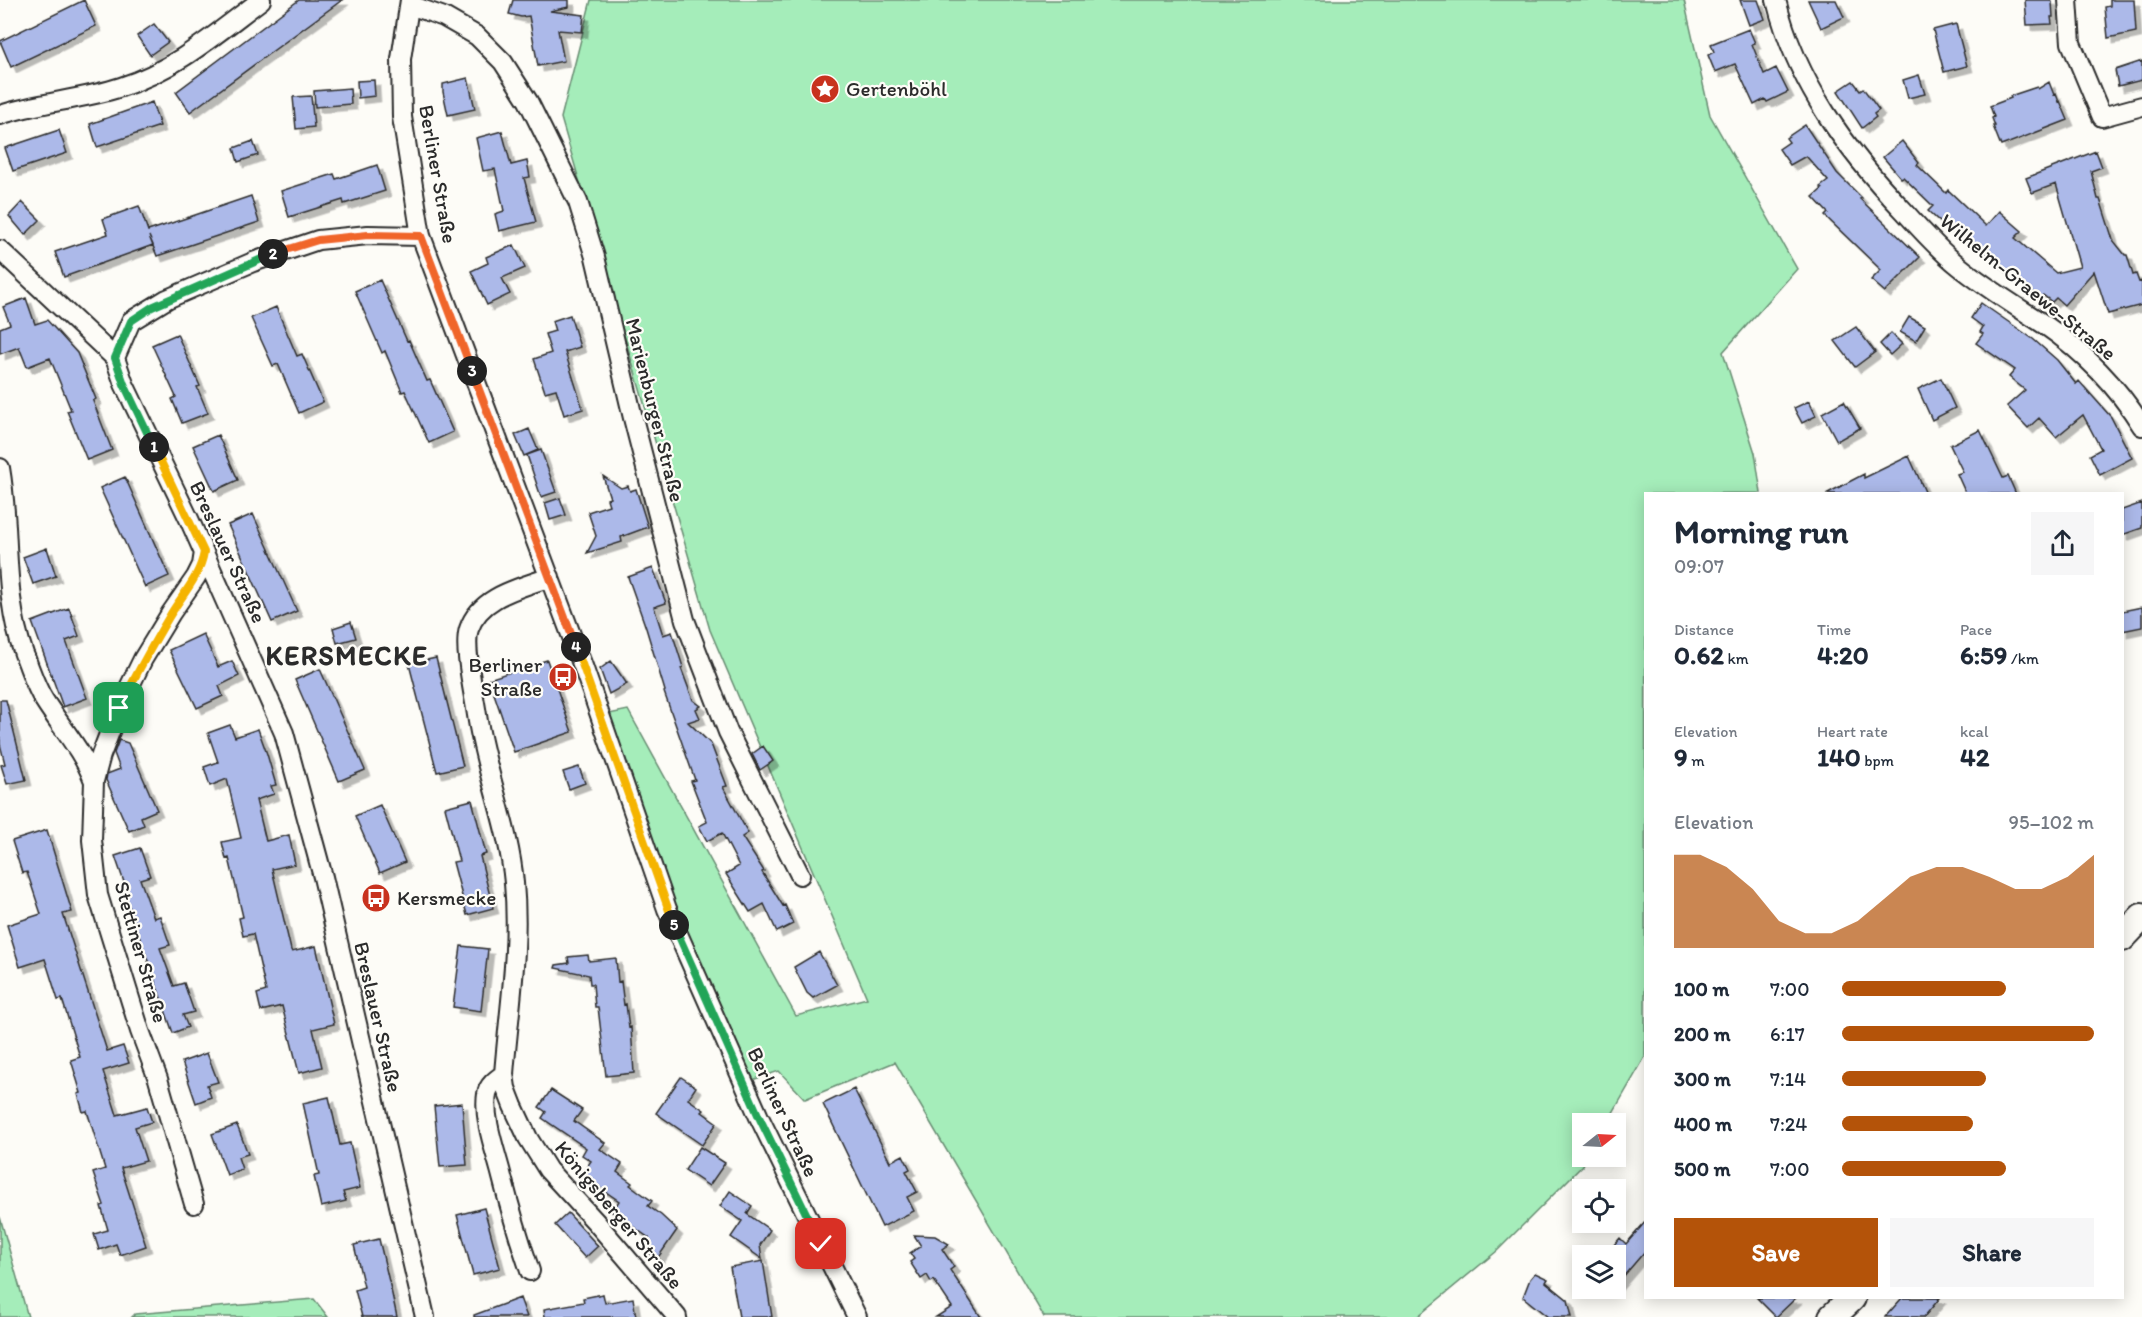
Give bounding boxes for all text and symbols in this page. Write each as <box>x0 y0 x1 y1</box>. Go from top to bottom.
place icon: Gertenböhl <box>809 73 841 105</box>
place label: Gertenböhl <box>846 76 947 101</box>
street label: Berliner Straße <box>414 103 463 245</box>
street label: Wilhelm-Graewe-Straße <box>1935 208 2121 365</box>
pin: 2 <box>258 239 288 269</box>
text: 2 <box>269 244 277 263</box>
street label: Marienburger Straße <box>621 315 690 504</box>
pin: 3 <box>457 356 487 386</box>
text: 3 <box>468 361 476 380</box>
pin: 1 <box>139 432 169 462</box>
text: 1 <box>150 437 158 456</box>
street label: Breslauer Straße <box>185 477 272 627</box>
text: Morning run <box>1674 512 1849 551</box>
button: share <box>2031 512 2094 575</box>
text: 09:07 <box>1674 554 1724 578</box>
text: Distance <box>1674 620 1734 639</box>
text: Time <box>1817 620 1851 639</box>
text: Pace <box>1960 620 1992 639</box>
pin: 4 <box>561 632 591 662</box>
text: 4 <box>571 637 581 656</box>
district label: KERSMECKE <box>266 639 428 672</box>
text: 0.62 <box>1674 639 1724 671</box>
text: 4:20 <box>1817 639 1869 671</box>
text: 6:59 <box>1960 639 2007 671</box>
text: km <box>1724 649 1749 668</box>
text: /km <box>2007 649 2039 668</box>
place label: Berliner Straße <box>468 652 543 701</box>
bus stop icon: Berliner Straße <box>547 661 579 693</box>
pin <box>93 682 144 733</box>
icon: arrive <box>102 691 135 724</box>
text: Elevation <box>1674 722 1738 741</box>
text: Heart rate <box>1817 722 1888 741</box>
text: kcal <box>1960 722 1988 741</box>
text: 9 <box>1674 741 1688 773</box>
text: 140 <box>1817 741 1861 773</box>
text: 42 <box>1960 741 1989 773</box>
text: m <box>1688 751 1705 770</box>
text: bpm <box>1861 751 1894 770</box>
text: Elevation <box>1674 810 1753 834</box>
text: 95–102 m <box>2008 810 2094 834</box>
street label: Stettiner Straße <box>109 878 174 1025</box>
bus stop icon: Kersmecke <box>360 882 392 914</box>
place label: Kersmecke <box>397 885 496 910</box>
pin: 5 <box>659 910 689 940</box>
text: 5 <box>670 915 678 934</box>
street label: Breslauer Straße <box>349 939 408 1095</box>
text: 100 m <box>1674 977 1729 1001</box>
text: 7:00 <box>1770 977 1809 1001</box>
text: 200 m <box>1674 1022 1730 1046</box>
text: 6:17 <box>1770 1022 1805 1046</box>
street label: Berliner Straße <box>743 1043 824 1181</box>
text: 300 m <box>1674 1067 1731 1091</box>
text: 7:14 <box>1770 1067 1806 1091</box>
text: 400 m <box>1674 1112 1732 1136</box>
text: 7:24 <box>1770 1112 1807 1136</box>
north arrow <box>1572 1113 1626 1167</box>
map controls <box>1572 1113 1626 1299</box>
street label: Königsberger Straße <box>550 1135 689 1294</box>
text: 500 m <box>1674 1157 1730 1181</box>
text: 7:00 <box>1770 1157 1809 1181</box>
button: locate <box>1572 1179 1626 1233</box>
pin <box>795 1218 846 1269</box>
button: Save <box>1674 1218 1878 1287</box>
button: Share <box>1890 1218 2094 1287</box>
icon: check <box>804 1227 837 1260</box>
button: layers <box>1572 1245 1626 1299</box>

